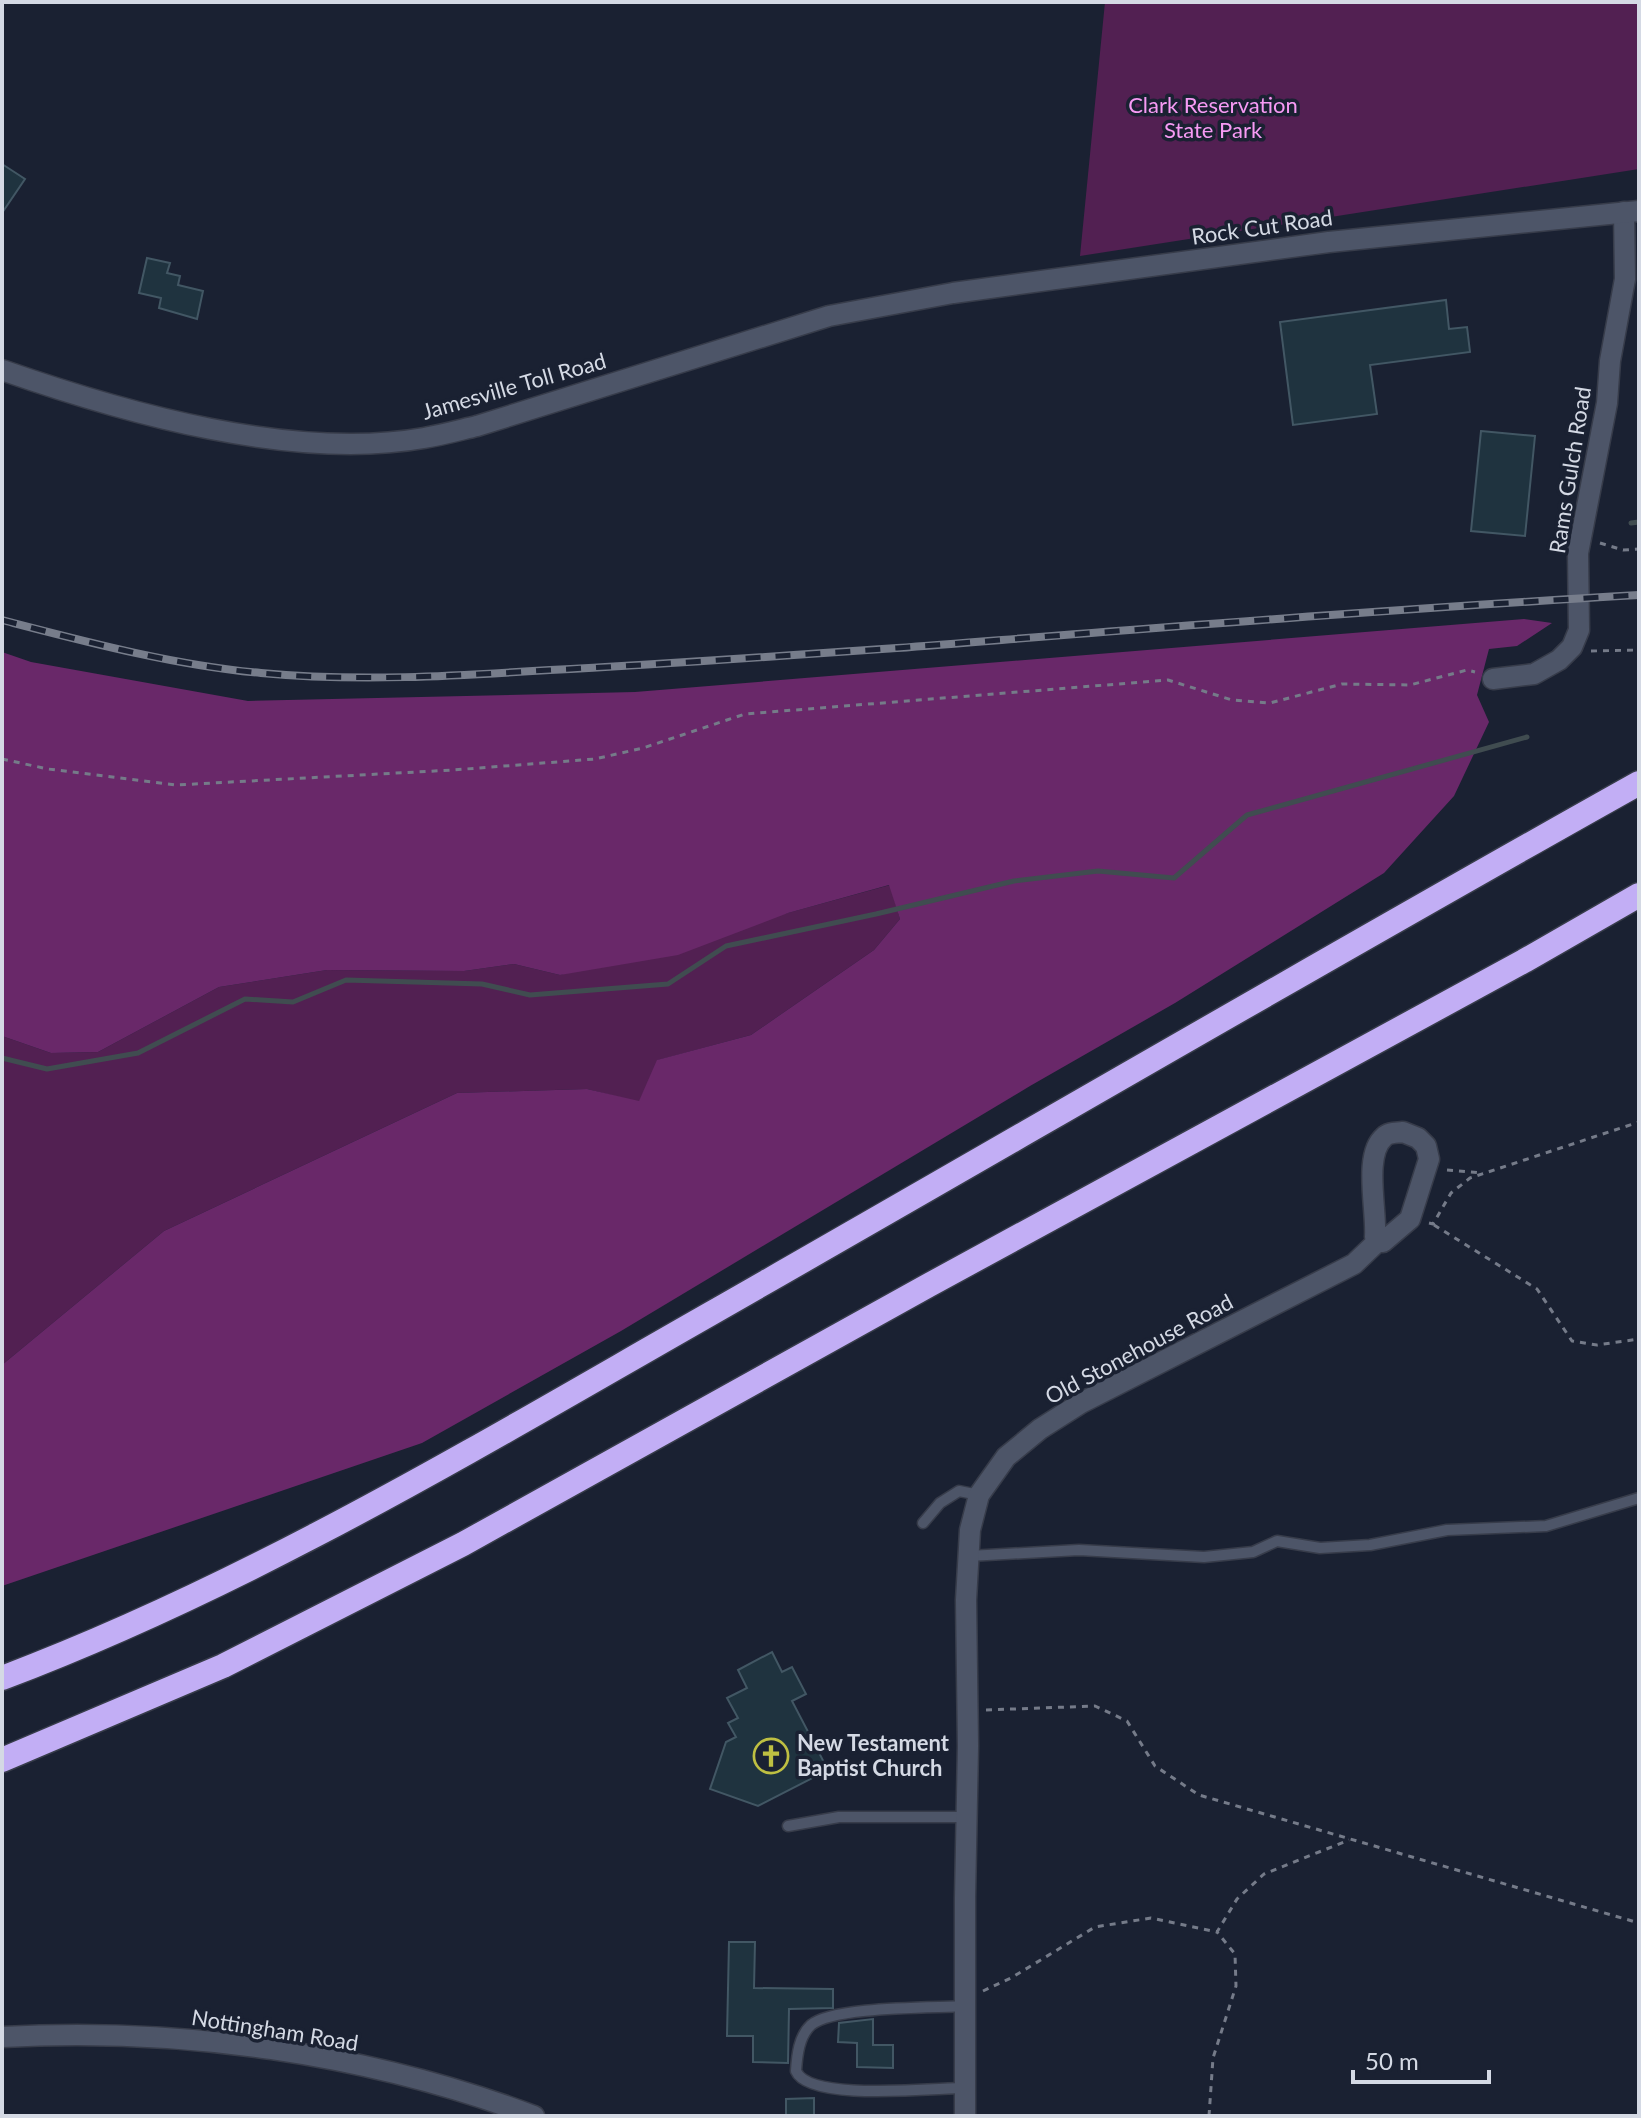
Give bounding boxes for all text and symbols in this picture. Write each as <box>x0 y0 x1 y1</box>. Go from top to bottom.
park label: Clark Reservation State Park <box>1128 91 1298 143</box>
street label: Rock Cut Road <box>1190 203 1334 250</box>
street label: Jamesville Toll Road <box>419 346 609 425</box>
street label: Rams Gulch Road <box>1543 385 1596 555</box>
street label: Old Stonehouse Road <box>1040 1288 1237 1409</box>
place label: New Testament Baptist Church <box>797 1729 950 1781</box>
church icon: New Testament Baptist Church <box>752 1737 790 1775</box>
street label: Nottingham Road <box>190 2003 360 2056</box>
scale bar <box>1353 2034 1489 2084</box>
text: 50 m <box>1365 2046 1419 2075</box>

